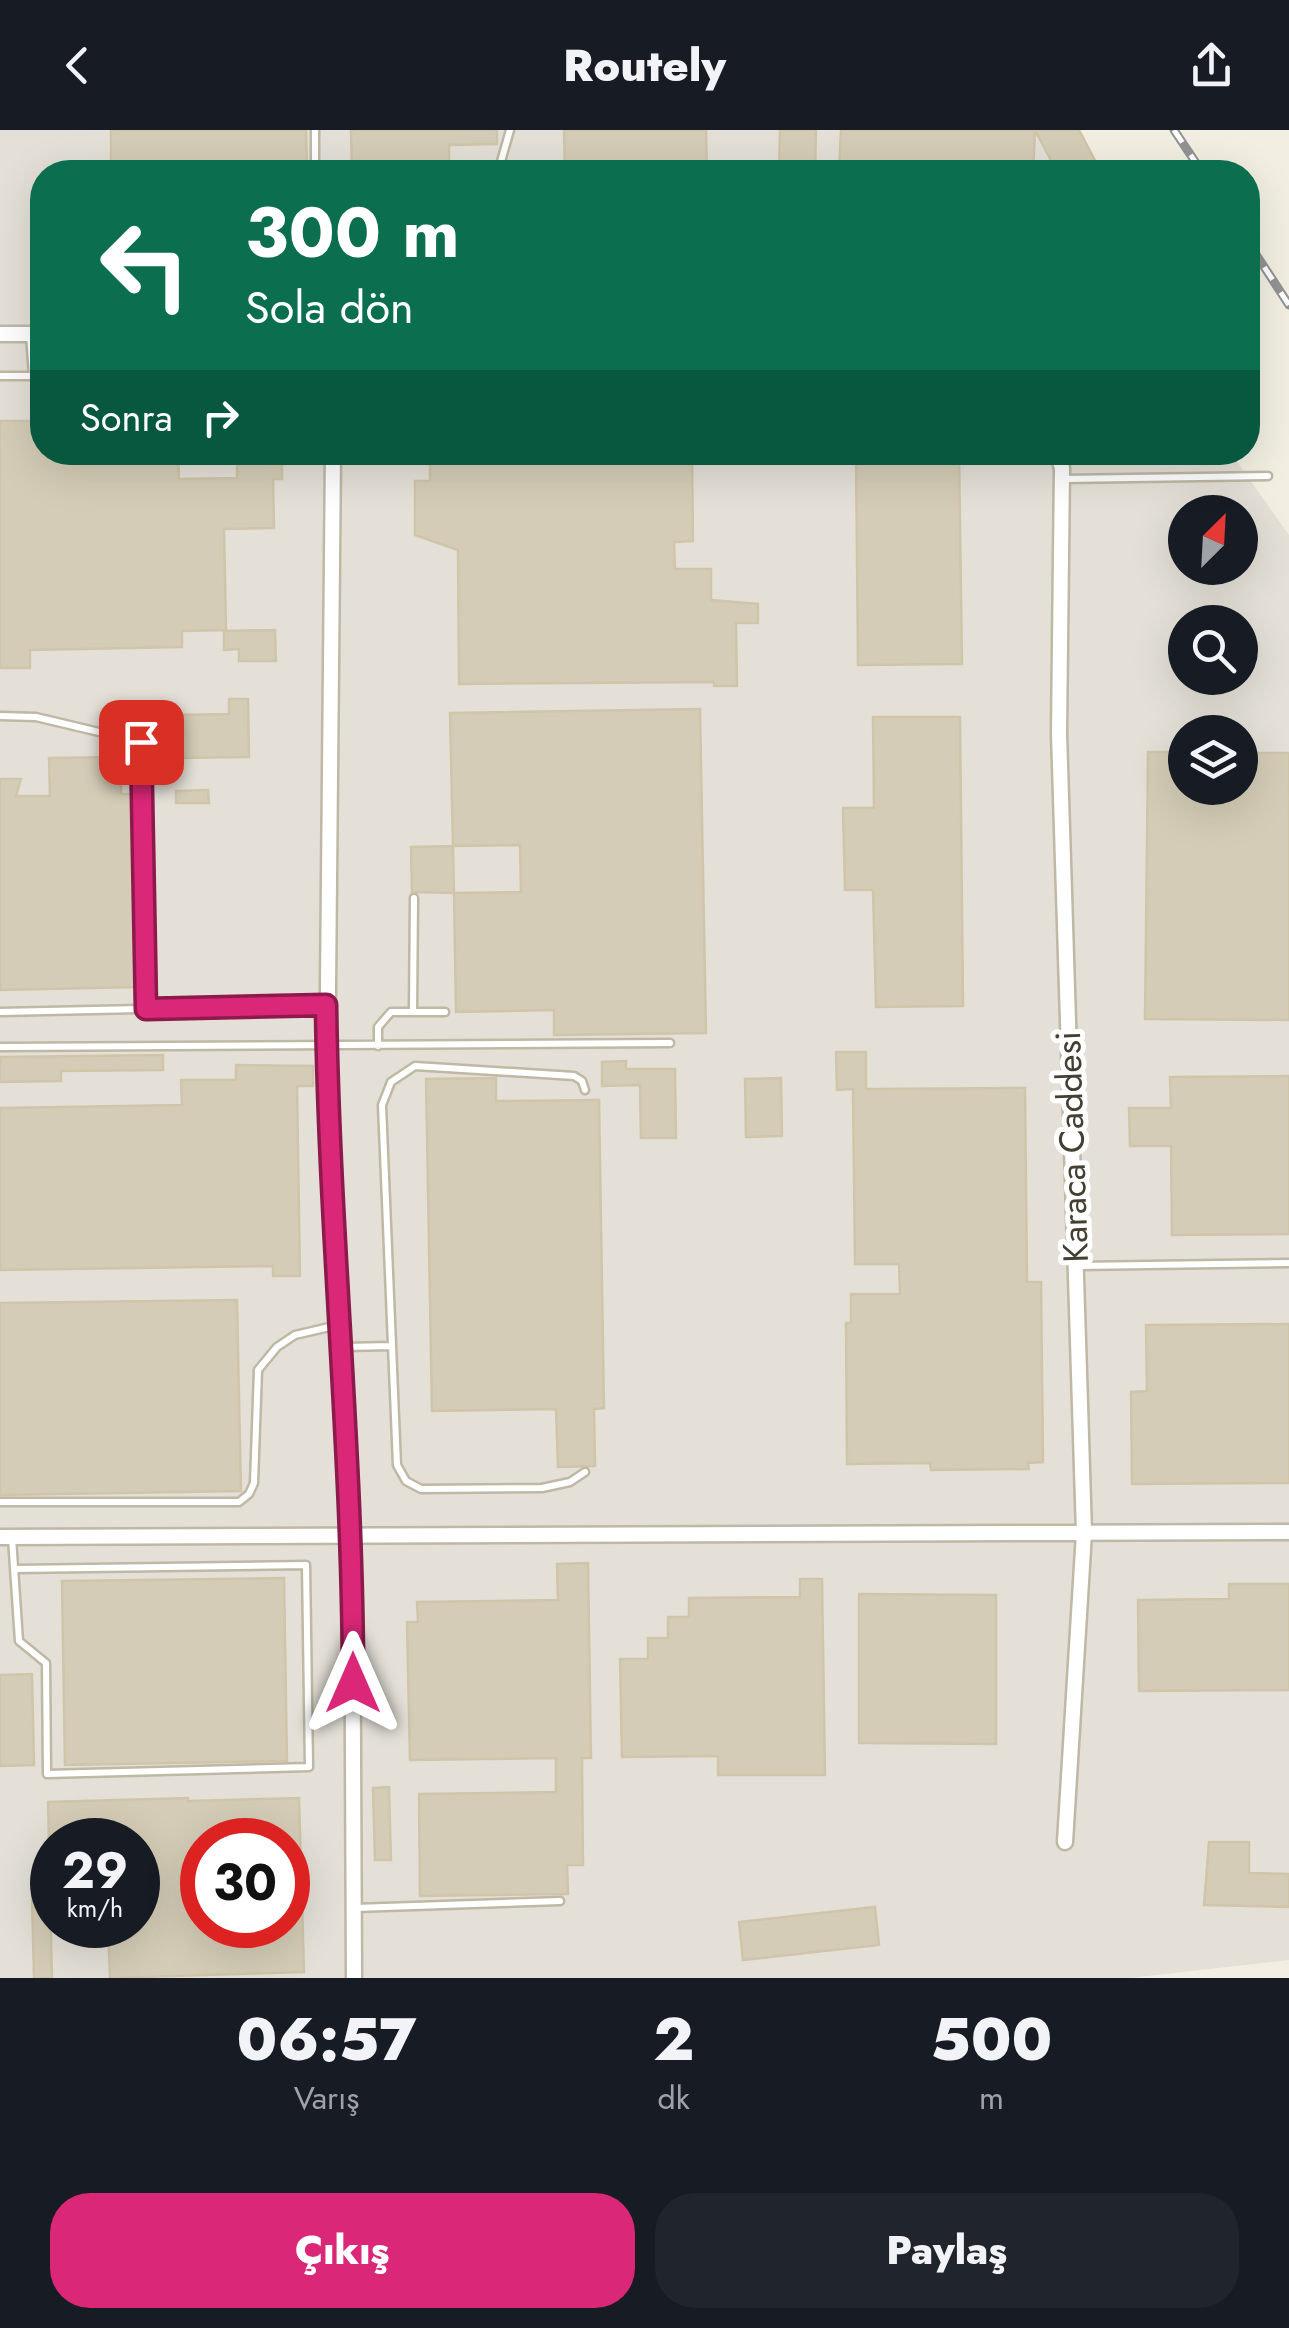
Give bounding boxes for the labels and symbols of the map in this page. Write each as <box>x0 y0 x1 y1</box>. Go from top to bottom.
north arrow <box>1168 495 1258 585</box>
pin <box>99 700 184 785</box>
street label: Karaca Caddesi <box>1043 1030 1101 1264</box>
position arrow <box>301 1631 405 1735</box>
speed limit sign: 30 <box>180 1818 310 1948</box>

